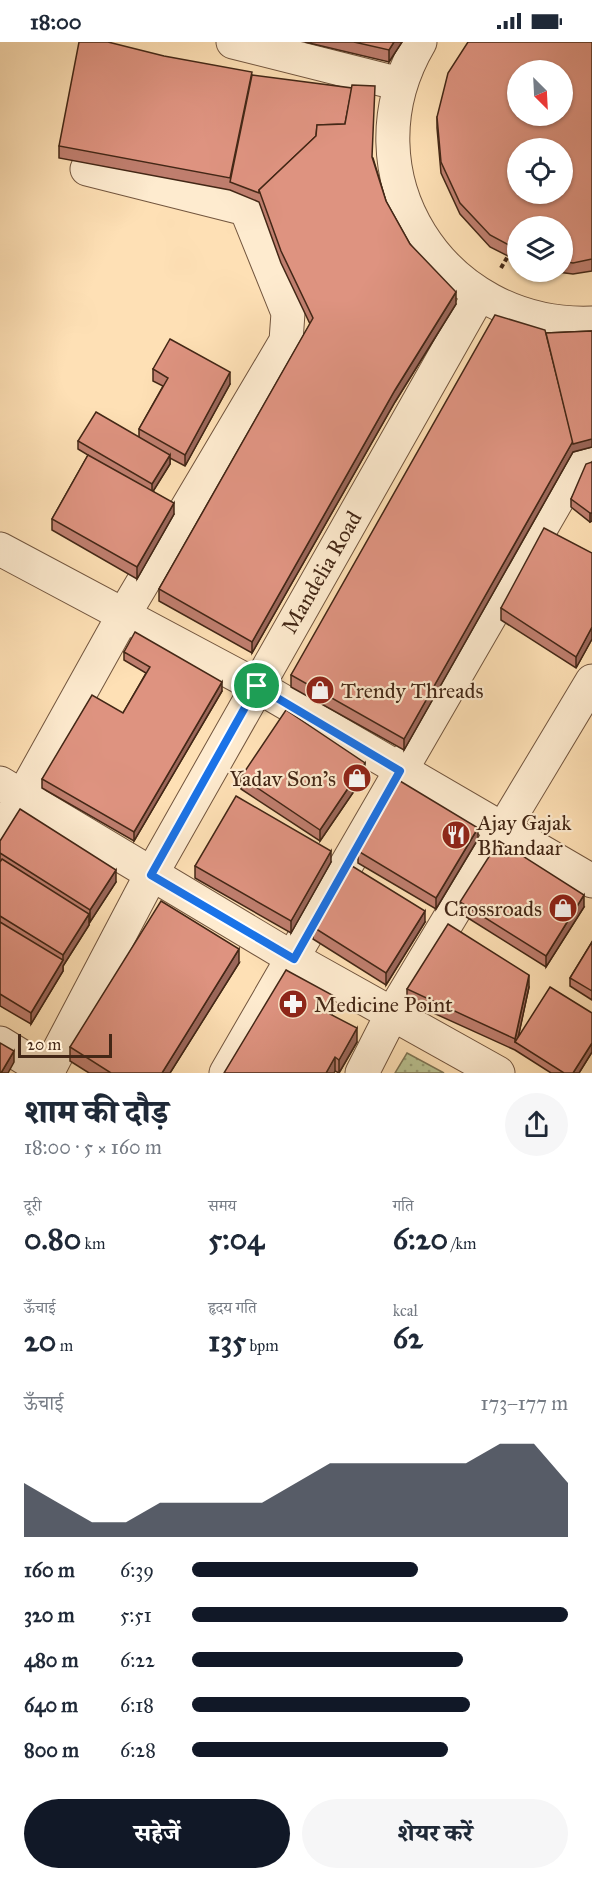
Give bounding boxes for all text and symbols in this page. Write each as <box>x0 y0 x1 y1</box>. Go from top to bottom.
text: 18:00 <box>30 8 82 35</box>
north arrow <box>507 60 573 126</box>
map controls <box>507 60 573 282</box>
button: locate <box>507 138 573 204</box>
button: layers <box>507 216 573 282</box>
street label: Mandelia Road <box>275 506 367 638</box>
pin <box>231 660 282 711</box>
icon: arrive <box>240 669 273 702</box>
shop icon: Trendy Threads <box>304 674 336 706</box>
place label: Trendy Threads <box>341 677 484 704</box>
shop icon: Yadav Son's <box>341 762 373 794</box>
place label: Yadav Son's <box>229 765 336 792</box>
place label: Ajay Gajak Bhandaar <box>476 809 572 861</box>
restaurant icon: Ajay Gajak Bhandaar <box>440 819 472 851</box>
shop icon: Crossroads <box>547 892 579 924</box>
place label: Crossroads <box>444 895 542 922</box>
pharmacy icon: Medicine Point <box>277 988 309 1020</box>
place label: Medicine Point <box>314 991 453 1018</box>
scale bar <box>18 1031 112 1058</box>
text: 20 m <box>27 1035 61 1054</box>
text: शाम की दौड़ <box>24 1092 169 1132</box>
button: share <box>505 1093 568 1156</box>
text: 18:00 · 5 × 160 m <box>24 1135 162 1159</box>
text: दूरी <box>24 1196 41 1215</box>
text: समय <box>208 1196 237 1215</box>
text: गति <box>393 1196 414 1215</box>
text: 0.80 <box>24 1221 81 1257</box>
text: 5:04 <box>208 1221 264 1257</box>
text: 6:20 <box>393 1221 448 1257</box>
text: km <box>81 1234 105 1253</box>
text: /km <box>448 1234 476 1253</box>
text: ऊँचाई <box>24 1298 56 1317</box>
text: हृदय गति <box>208 1298 257 1317</box>
text: kcal <box>393 1301 418 1320</box>
text: 62 <box>393 1320 423 1356</box>
text: 20 <box>24 1323 56 1359</box>
text: 135 <box>208 1323 246 1359</box>
text: m <box>56 1336 73 1355</box>
text: bpm <box>246 1336 279 1355</box>
text: ऊँचाई <box>24 1391 63 1415</box>
text: 173–177 m <box>481 1391 568 1415</box>
text: 160 m <box>24 1558 75 1582</box>
text: 6:39 <box>120 1558 154 1582</box>
text: 320 m <box>24 1603 75 1627</box>
text: 5:51 <box>120 1603 152 1627</box>
text: 480 m <box>24 1648 79 1672</box>
text: 6:22 <box>120 1648 155 1672</box>
text: 640 m <box>24 1693 78 1717</box>
text: 6:18 <box>120 1693 154 1717</box>
text: 800 m <box>24 1738 79 1762</box>
text: 6:28 <box>120 1738 156 1762</box>
button: सहेजें <box>24 1799 290 1868</box>
button: शेयर करें <box>302 1799 568 1868</box>

